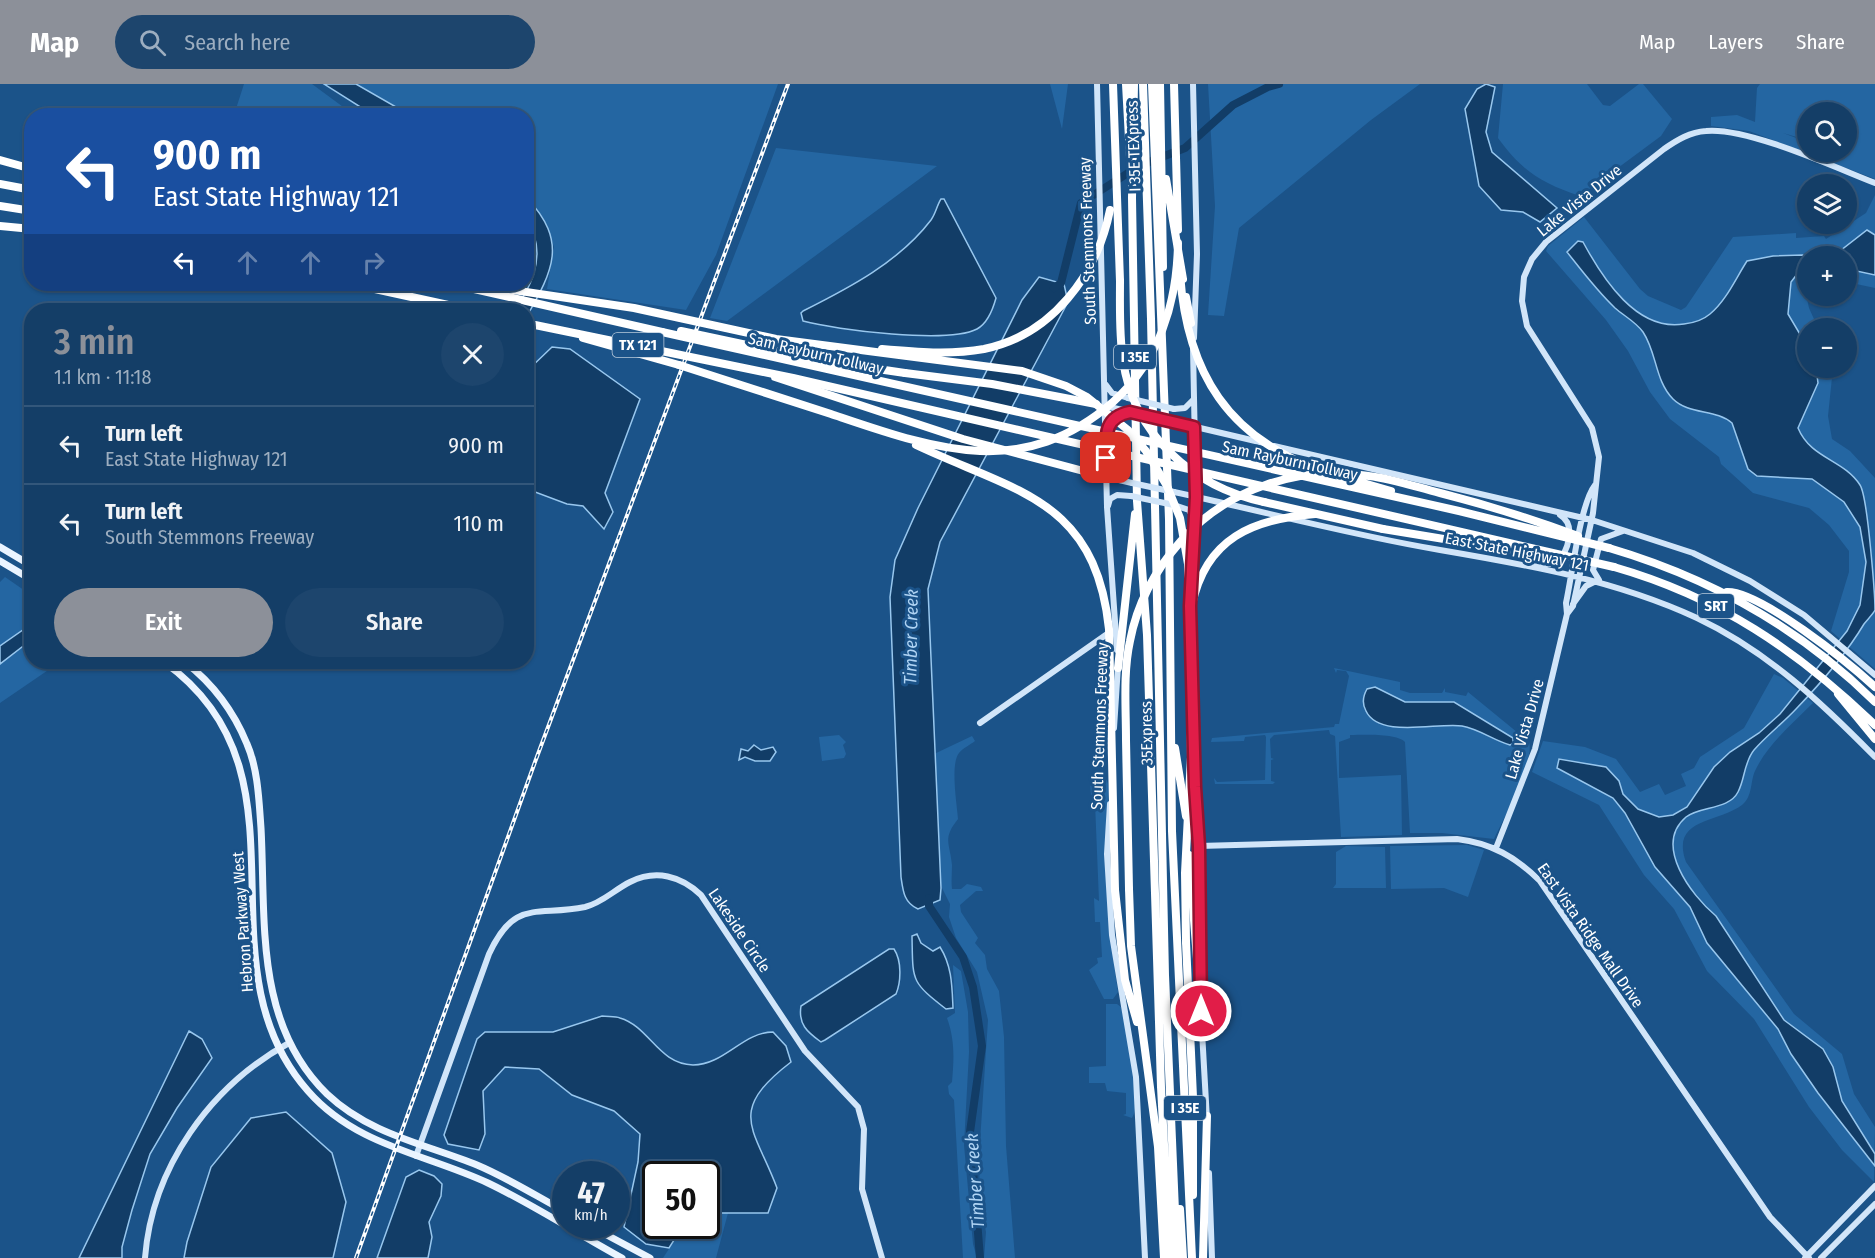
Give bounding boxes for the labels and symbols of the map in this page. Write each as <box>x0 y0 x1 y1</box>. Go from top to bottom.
street label: I 35E TEXpress <box>1122 100 1145 192</box>
street label: South Stemmons Freeway <box>1075 156 1100 325</box>
street label: Lake Vista Drive <box>1533 160 1626 240</box>
street label: Sam Rayburn Tollway <box>746 329 886 378</box>
road number: TX 121 <box>612 333 664 357</box>
road number: I 35E <box>1114 345 1156 369</box>
pin <box>1080 432 1131 483</box>
street label: Sam Rayburn Tollway <box>1220 437 1360 484</box>
street label: East State Highway 121 <box>1443 528 1590 575</box>
water label: Timber Creek <box>899 589 923 685</box>
road number: SRT <box>1698 594 1734 618</box>
street label: South Stemmons Freeway <box>1087 641 1112 810</box>
street label: Lake Vista Drive <box>1501 677 1548 781</box>
street label: 35Express <box>1136 701 1157 765</box>
street label: Hebron Parkway West <box>228 850 257 993</box>
street label: East Vista Ridge Mall Drive <box>1533 859 1648 1011</box>
street label: Lakeside Circle <box>704 885 775 976</box>
position arrow <box>1169 979 1233 1043</box>
road number: I 35E <box>1164 1096 1206 1120</box>
water label: Timber Creek <box>961 1133 989 1229</box>
speed limit sign: 50 <box>642 1161 720 1239</box>

